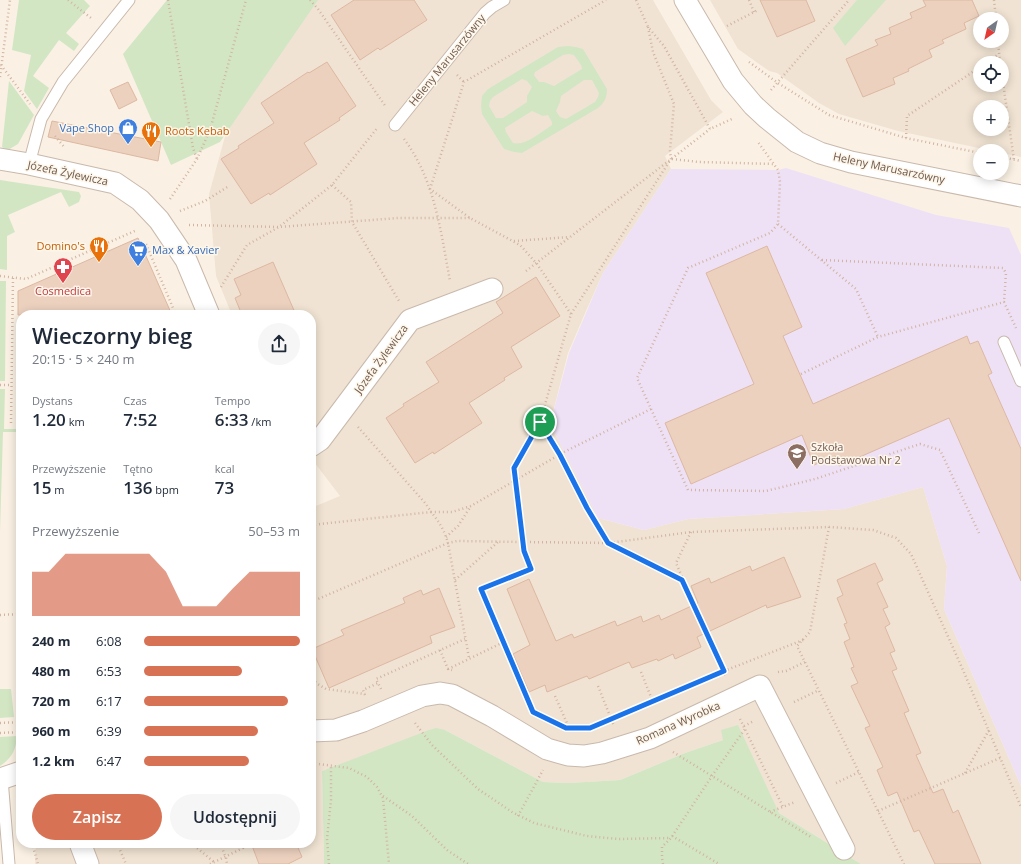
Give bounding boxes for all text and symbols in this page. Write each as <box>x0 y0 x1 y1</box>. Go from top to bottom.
street label: Heleny Marusarzówny <box>405 10 489 109</box>
north arrow <box>973 12 1009 48</box>
map controls <box>973 12 1009 180</box>
button: locate <box>973 56 1009 92</box>
button: + <box>973 100 1009 136</box>
shop icon: Vape Shop <box>117 117 139 145</box>
place label: Vape Shop <box>59 120 114 135</box>
restaurant icon: Roots Kebab <box>140 120 162 148</box>
place label: Roots Kebab <box>165 123 230 138</box>
button: − <box>973 144 1009 180</box>
street label: Heleny Marusarzówny <box>832 148 947 187</box>
street label: Józefa Żylewicza <box>25 156 110 188</box>
restaurant icon: Domino's <box>88 235 110 263</box>
place label: Domino's <box>36 238 85 253</box>
supermarket icon: Max & Xavier <box>127 239 149 267</box>
place label: Max & Xavier <box>152 242 219 257</box>
pharmacy icon: Cosmedica <box>52 256 74 284</box>
place label: Cosmedica <box>35 283 91 298</box>
text: Wieczorny bieg <box>32 320 192 350</box>
street label: Józefa Żylewicza <box>350 321 411 397</box>
button: share <box>258 323 300 365</box>
text: 20:15 · 5 × 240 m <box>32 350 135 368</box>
text: Dystans <box>32 393 73 408</box>
text: Czas <box>123 393 147 408</box>
text: Tempo <box>215 393 250 408</box>
pin <box>523 405 557 439</box>
text: 1.20 <box>32 408 66 431</box>
text: 7:52 <box>123 408 157 431</box>
text: 6:33 <box>215 408 248 431</box>
icon: arrive <box>529 411 551 433</box>
text: km <box>66 414 85 429</box>
text: /km <box>248 414 271 429</box>
place label: Szkoła Podstawowa Nr 2 <box>811 439 901 467</box>
school or university icon: Szkoła Podstawowa Nr 2 <box>786 442 808 470</box>
text: Przewyższenie <box>32 461 106 476</box>
text: Tętno <box>123 461 153 476</box>
text: kcal <box>215 461 235 476</box>
text: 15 <box>32 476 51 499</box>
text: 136 <box>123 476 153 499</box>
text: 73 <box>215 476 234 499</box>
text: m <box>51 482 65 497</box>
text: bpm <box>153 482 179 497</box>
text: Przewyższenie <box>32 522 119 540</box>
text: 50–53 m <box>248 522 300 540</box>
text: 240 m <box>32 632 70 650</box>
text: 6:08 <box>96 632 122 650</box>
text: 480 m <box>32 662 70 680</box>
text: 6:53 <box>96 662 122 680</box>
text: 720 m <box>32 692 70 710</box>
text: 6:17 <box>96 692 122 710</box>
street label: Romana Wyrobka <box>633 697 722 748</box>
text: 960 m <box>32 722 70 740</box>
text: 6:39 <box>96 722 122 740</box>
text: 1.2 km <box>32 752 75 770</box>
text: 6:47 <box>96 752 122 770</box>
button: Zapisz <box>32 794 162 840</box>
button: Udostępnij <box>170 794 300 840</box>

